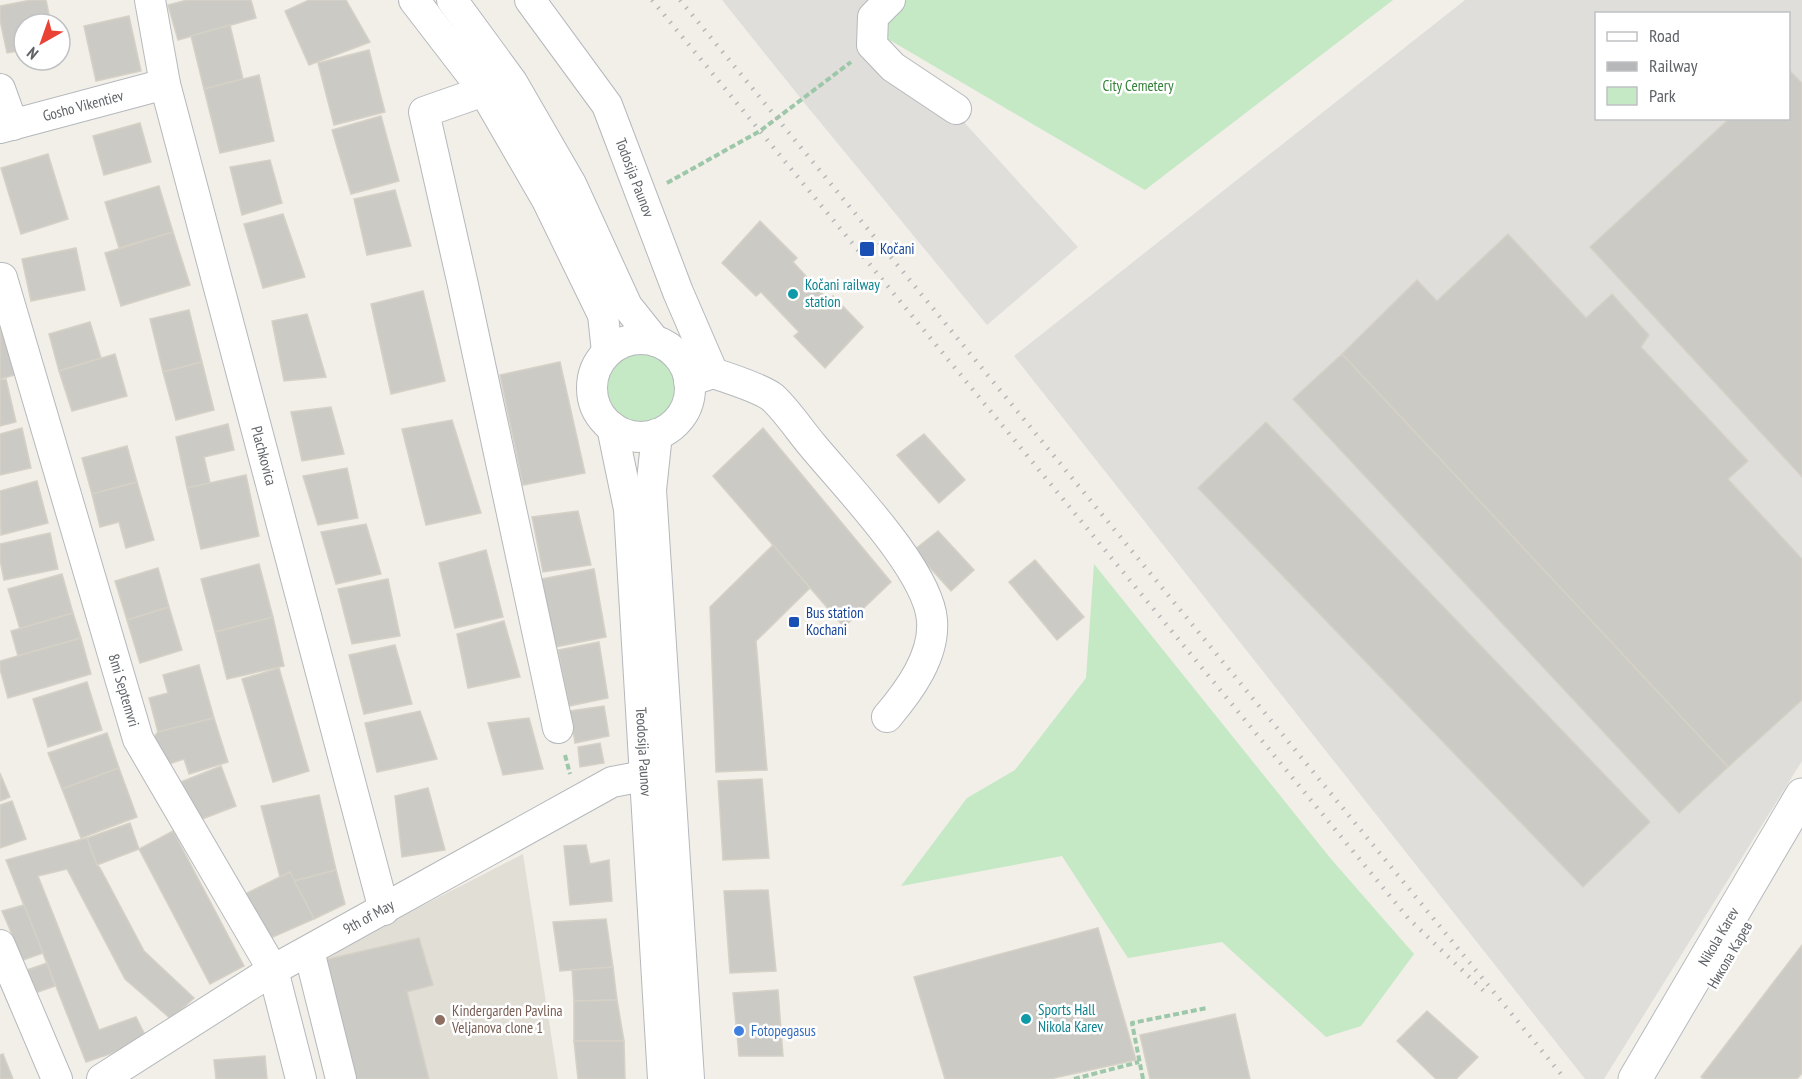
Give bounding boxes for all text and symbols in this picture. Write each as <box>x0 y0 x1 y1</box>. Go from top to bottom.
north arrow <box>12 12 72 72</box>
legend <box>1595 12 1790 120</box>
text: Road <box>1649 24 1680 47</box>
text: N <box>23 43 42 64</box>
text: Railway <box>1649 54 1698 77</box>
park label: City Cemetery <box>1102 76 1174 95</box>
text: Park <box>1649 84 1676 107</box>
street label: Gosho Vikentiev <box>41 85 126 125</box>
street label: Todosija Paunov <box>611 135 659 220</box>
place label: Kočani <box>880 239 914 258</box>
marker: Kočani <box>858 240 876 258</box>
place label: Kočani railway station <box>805 275 880 311</box>
marker: Kočani railway station <box>786 287 800 301</box>
street label: Plachkovica <box>247 424 281 487</box>
place label: Bus station Kochani <box>806 603 863 639</box>
marker: Bus station Kochani <box>787 615 801 629</box>
street label: 8mi Septemvri <box>104 651 144 729</box>
street label: Teodosija Paunov <box>632 707 656 797</box>
street label: 9th of May <box>339 895 397 938</box>
street label: Nikola Karev <box>1693 903 1743 969</box>
street label: Никола Карев <box>1703 918 1756 992</box>
place label: Sports Hall Nikola Karev <box>1038 1000 1103 1036</box>
place label: Kindergarden Pavlina Veljanova clone 1 <box>451 1001 563 1037</box>
marker: Sports Hall Nikola Karev <box>1019 1012 1033 1026</box>
marker: Kindergarden Pavlina Veljanova clone 1 <box>433 1013 447 1027</box>
place label: Fotopegasus <box>751 1021 816 1040</box>
marker: Fotopegasus <box>732 1024 746 1038</box>

